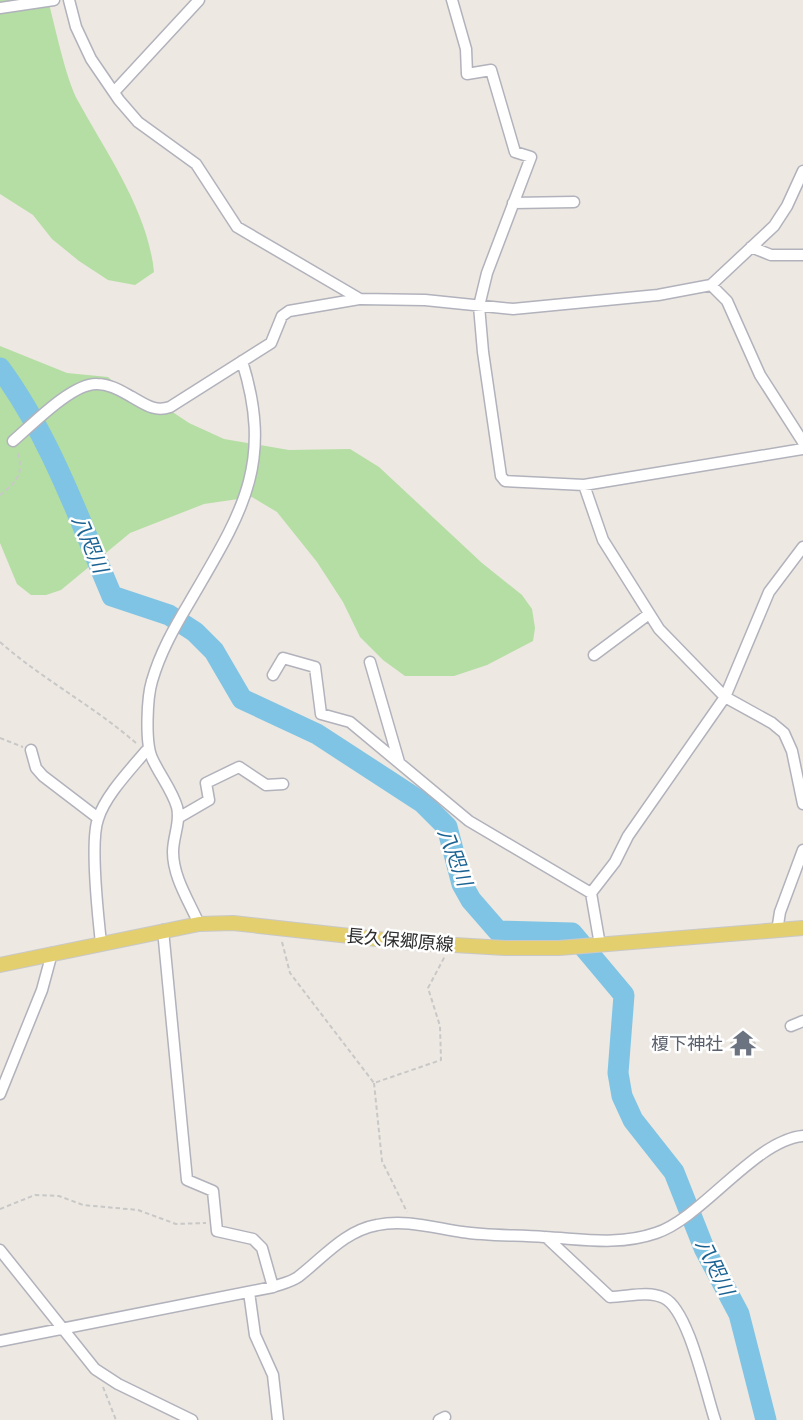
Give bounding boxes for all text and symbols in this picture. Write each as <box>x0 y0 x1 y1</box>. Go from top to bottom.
water label: 八咫川 <box>67 512 114 578</box>
water label: 八咫川 <box>433 825 478 891</box>
street label: 長久保郷原線 <box>345 925 455 955</box>
temple icon: 榎下神社 <box>728 1028 758 1058</box>
place label: 榎下神社 <box>651 1033 723 1054</box>
water label: 八咫川 <box>691 1235 740 1301</box>

